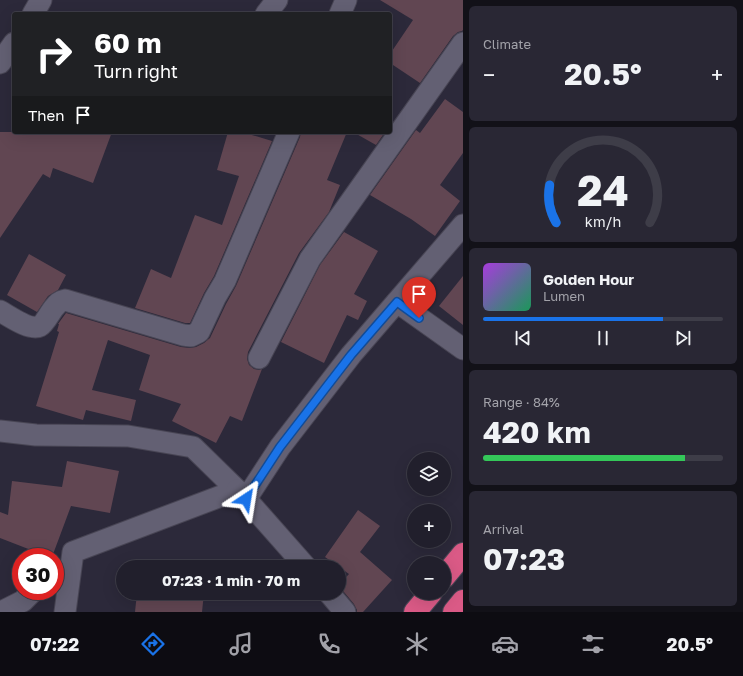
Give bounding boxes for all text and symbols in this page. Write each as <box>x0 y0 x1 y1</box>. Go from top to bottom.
text: 60 m <box>94 26 161 59</box>
icon: right <box>28 28 80 80</box>
text: Climate <box>483 36 531 52</box>
text: 20.5° <box>564 56 642 92</box>
text: Turn right <box>94 60 178 82</box>
text: − <box>483 61 495 88</box>
text: + <box>711 61 723 88</box>
icon: arrive <box>72 104 94 126</box>
text: Then <box>28 106 64 124</box>
text: 24 <box>577 165 629 215</box>
text: km/h <box>585 212 621 229</box>
text: Golden Hour <box>543 270 634 288</box>
pin <box>402 277 436 318</box>
icon: arrive <box>408 283 430 305</box>
text: Lumen <box>543 288 585 304</box>
icon: previous <box>512 327 534 349</box>
icon: pause <box>592 327 614 349</box>
icon: next <box>672 327 694 349</box>
text: Range · 84% <box>483 394 560 410</box>
text: 420 km <box>483 414 591 450</box>
map controls <box>407 452 451 600</box>
button: layers <box>407 452 451 496</box>
position arrow <box>225 478 267 520</box>
button: + <box>407 504 451 548</box>
text: Arrival <box>483 521 524 537</box>
text: 07:23 <box>483 541 565 577</box>
speed limit sign: 30 <box>12 548 64 600</box>
button: − <box>407 556 451 600</box>
text: 07:23 · 1 min · 70 m <box>162 571 300 589</box>
icon: directions <box>139 630 167 658</box>
icon: music <box>227 630 255 658</box>
icon: phone <box>315 630 343 658</box>
icon: climate <box>403 630 431 658</box>
icon: car <box>491 630 519 658</box>
icon: filters <box>579 630 607 658</box>
text: 07:22 <box>30 633 79 655</box>
text: 20.5° <box>667 633 713 655</box>

